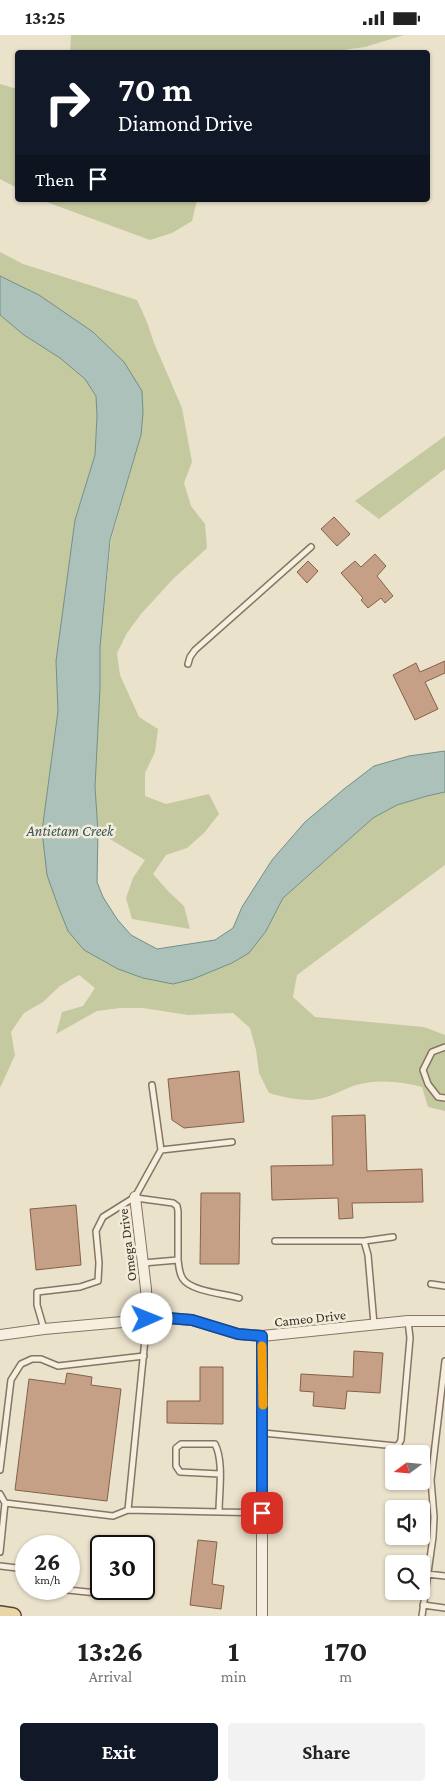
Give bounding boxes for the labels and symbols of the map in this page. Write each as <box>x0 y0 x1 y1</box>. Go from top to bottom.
water label: Antietam Creek <box>25 823 115 839</box>
street label: Omega Drive <box>115 1208 139 1282</box>
position arrow <box>120 1292 172 1344</box>
street label: Cameo Drive <box>273 1306 347 1330</box>
north arrow <box>385 1445 430 1490</box>
pin <box>241 1492 283 1534</box>
speed limit sign: 30 <box>90 1535 155 1600</box>

